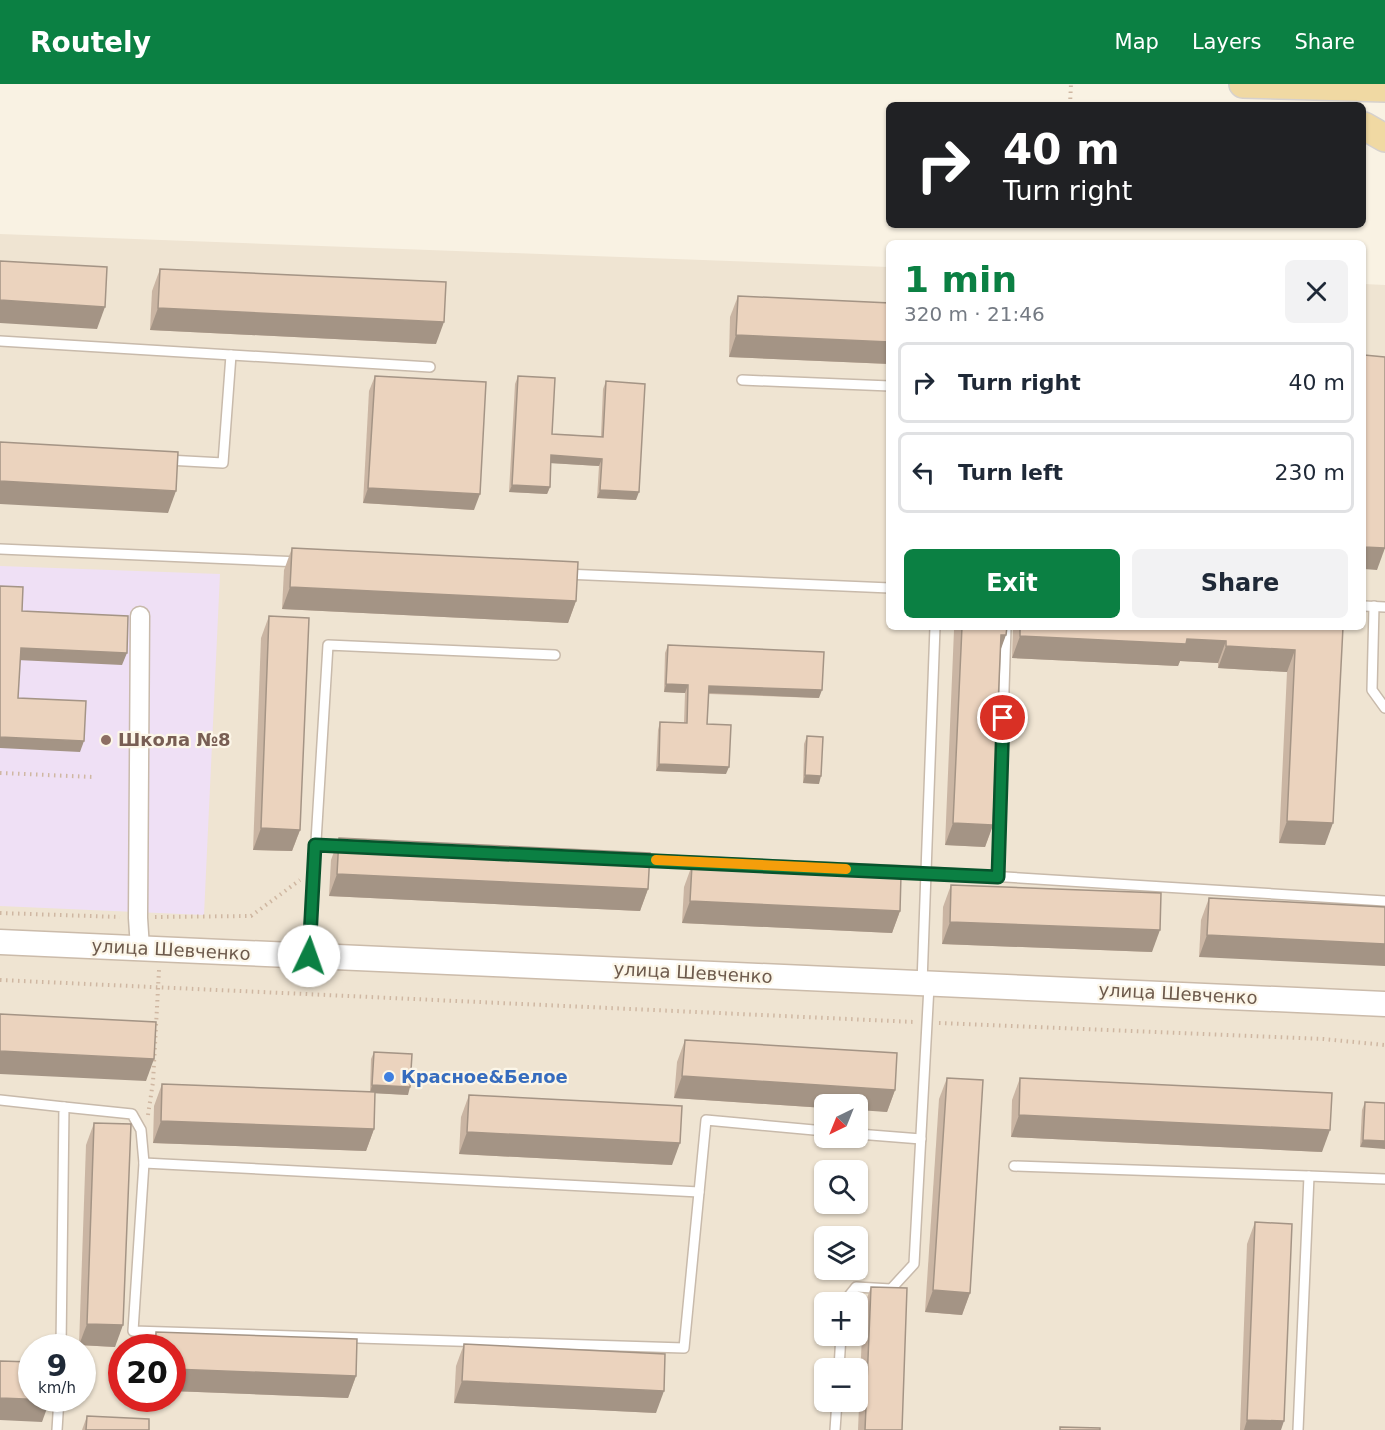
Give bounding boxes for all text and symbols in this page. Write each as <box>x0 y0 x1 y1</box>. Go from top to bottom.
text: Routely <box>30 26 151 59</box>
text: Map <box>1115 30 1159 54</box>
text: Layers <box>1192 30 1261 54</box>
text: Share <box>1294 30 1355 54</box>
text: 40 m <box>1003 125 1120 174</box>
icon: right <box>904 126 982 204</box>
text: Turn right <box>1003 175 1132 206</box>
text: 1 min <box>904 259 1017 300</box>
button: close <box>1285 260 1348 323</box>
text: 320 m · 21:46 <box>904 302 1045 326</box>
icon: right <box>907 366 940 399</box>
text: Turn right <box>958 370 1081 395</box>
text: 40 m <box>1289 370 1345 395</box>
icon: left <box>907 456 940 489</box>
text: Turn left <box>958 460 1063 485</box>
text: 230 m <box>1275 460 1345 485</box>
button: Exit <box>904 549 1120 618</box>
button: Share <box>1132 549 1348 618</box>
pin <box>977 692 1028 743</box>
icon: arrive <box>986 701 1019 734</box>
place label: Школа №8 <box>118 729 231 750</box>
marker: Школа №8 <box>99 733 113 747</box>
position arrow <box>277 924 341 988</box>
street label: улица Шевченко <box>91 935 251 964</box>
street label: улица Шевченко <box>613 958 773 987</box>
street label: улица Шевченко <box>1098 979 1258 1008</box>
place label: Красное&Белое <box>401 1066 568 1087</box>
marker: Красное&Белое <box>382 1070 396 1084</box>
north arrow <box>814 1094 868 1148</box>
map controls <box>814 1094 868 1412</box>
button: search <box>814 1160 868 1214</box>
button: layers <box>814 1226 868 1280</box>
button: + <box>814 1292 868 1346</box>
speed limit sign: 20 <box>108 1334 186 1412</box>
text: 9 <box>47 1348 67 1383</box>
button: − <box>814 1358 868 1412</box>
text: km/h <box>38 1379 76 1397</box>

